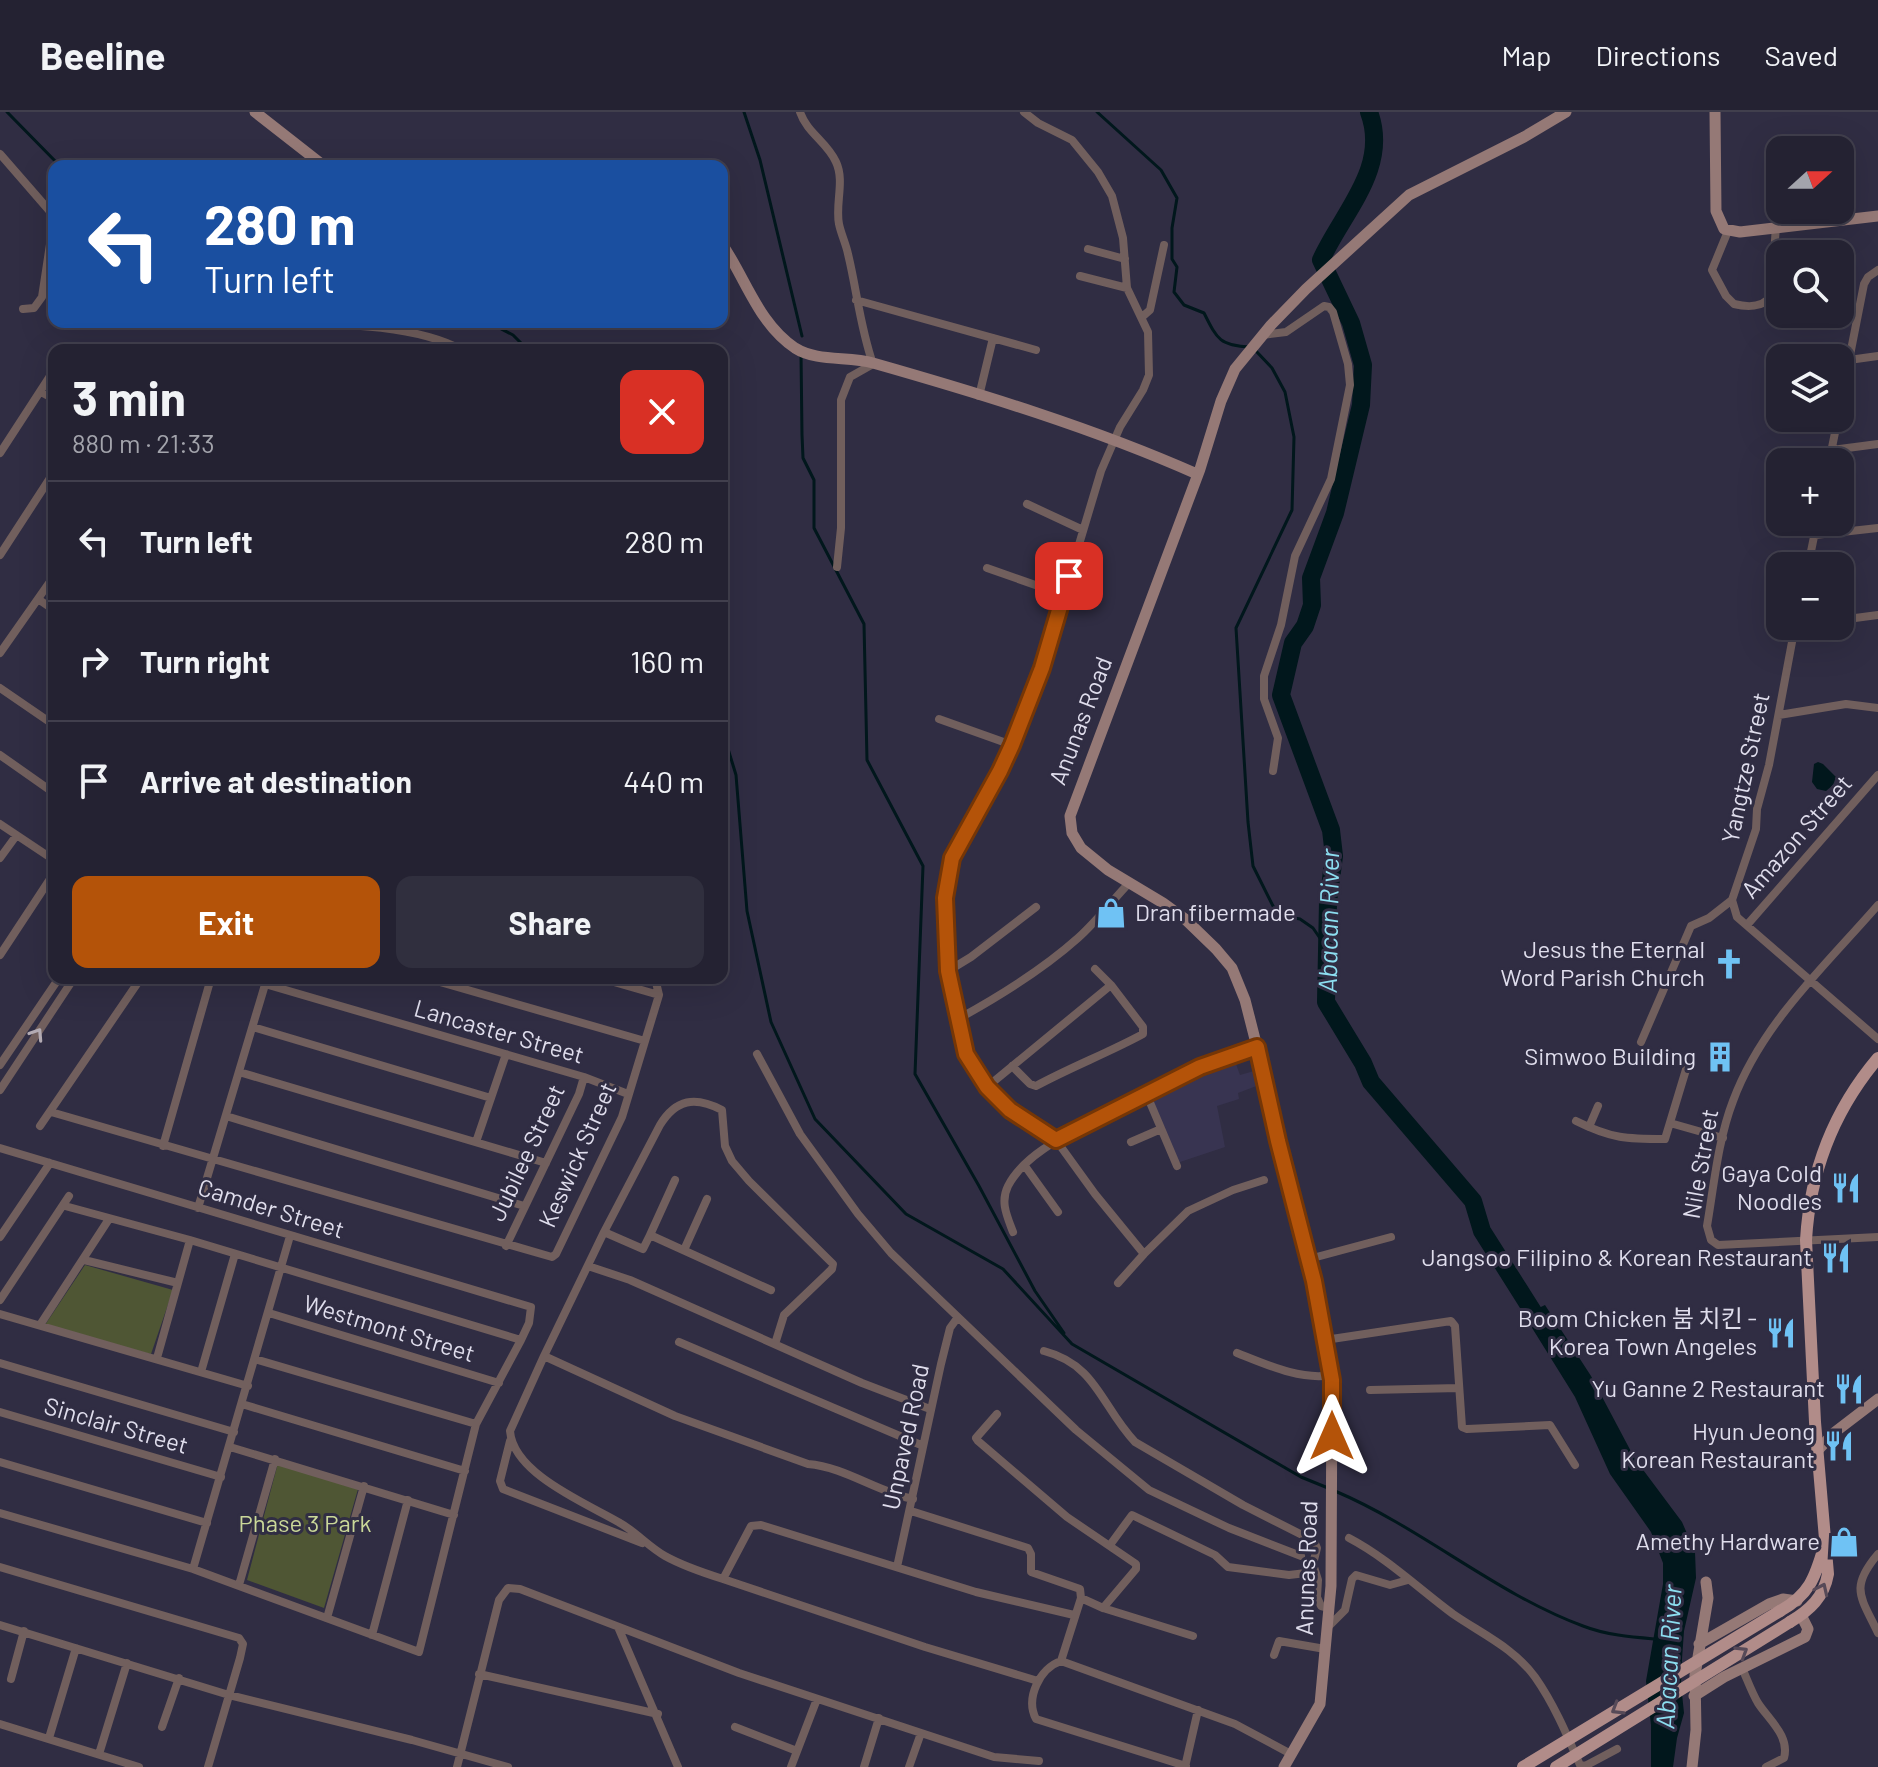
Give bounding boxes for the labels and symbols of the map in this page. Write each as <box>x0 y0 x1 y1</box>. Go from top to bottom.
north arrow <box>1766 136 1854 224</box>
pin <box>1035 542 1103 610</box>
street label: Anunas Road <box>1042 652 1117 789</box>
street label: Yangtze Street <box>1714 690 1775 846</box>
street label: Amazon Street <box>1735 769 1857 904</box>
water label: Abacan River <box>1311 848 1344 993</box>
shop icon: Dran fibermade <box>1094 896 1128 930</box>
place label: Dran fibermade <box>1135 897 1296 926</box>
place label: Jesus the Eternal Word Parish Church <box>1501 934 1705 991</box>
church icon: Jesus the Eternal Word Parish Church <box>1712 947 1746 981</box>
street label: Lancaster Street <box>411 992 588 1069</box>
one-way arrow <box>27 1028 42 1043</box>
building icon: Simwoo Building <box>1703 1040 1737 1074</box>
place label: Simwoo Building <box>1524 1041 1696 1070</box>
street label: Keswick Street <box>532 1077 622 1232</box>
street label: Jubilee Street <box>481 1079 570 1225</box>
street label: Nile Street <box>1676 1107 1723 1221</box>
place label: Gaya Cold Noodles <box>1721 1158 1822 1215</box>
restaurant icon: Gaya Cold Noodles <box>1829 1171 1863 1205</box>
street label: Camder Street <box>195 1172 348 1244</box>
restaurant icon: Jangsoo Filipino & Korean Restaurant <box>1819 1241 1853 1275</box>
place label: Jangsoo Filipino & Korean Restaurant <box>1422 1242 1812 1271</box>
street label: Westmont Street <box>300 1288 479 1367</box>
place label: Boom Chicken 붐 치킨 - Korea Town Angeles <box>1518 1303 1757 1360</box>
restaurant icon: Boom Chicken 붐 치킨 - Korea Town Angeles <box>1764 1316 1798 1350</box>
street label: Unpaved Road <box>875 1361 934 1512</box>
restaurant icon: Yu Ganne 2 Restaurant <box>1832 1372 1866 1406</box>
place label: Yu Ganne 2 Restaurant <box>1591 1373 1825 1402</box>
street label: Sinclair Street <box>41 1390 192 1459</box>
position arrow <box>1290 1394 1374 1478</box>
place label: Hyun Jeong Korean Restaurant <box>1621 1416 1815 1473</box>
restaurant icon: Hyun Jeong Korean Restaurant <box>1822 1429 1856 1463</box>
street label: Anunas Road <box>1289 1500 1322 1636</box>
park label: Phase 3 Park <box>239 1508 371 1537</box>
shop icon: Amethy Hardware <box>1827 1525 1861 1559</box>
place label: Amethy Hardware <box>1635 1526 1820 1555</box>
water label: Abacan River <box>1648 1583 1687 1730</box>
one-way arrow <box>1812 1583 1828 1598</box>
one-way arrow <box>1733 1647 1748 1662</box>
one-way arrow <box>1611 1699 1626 1714</box>

